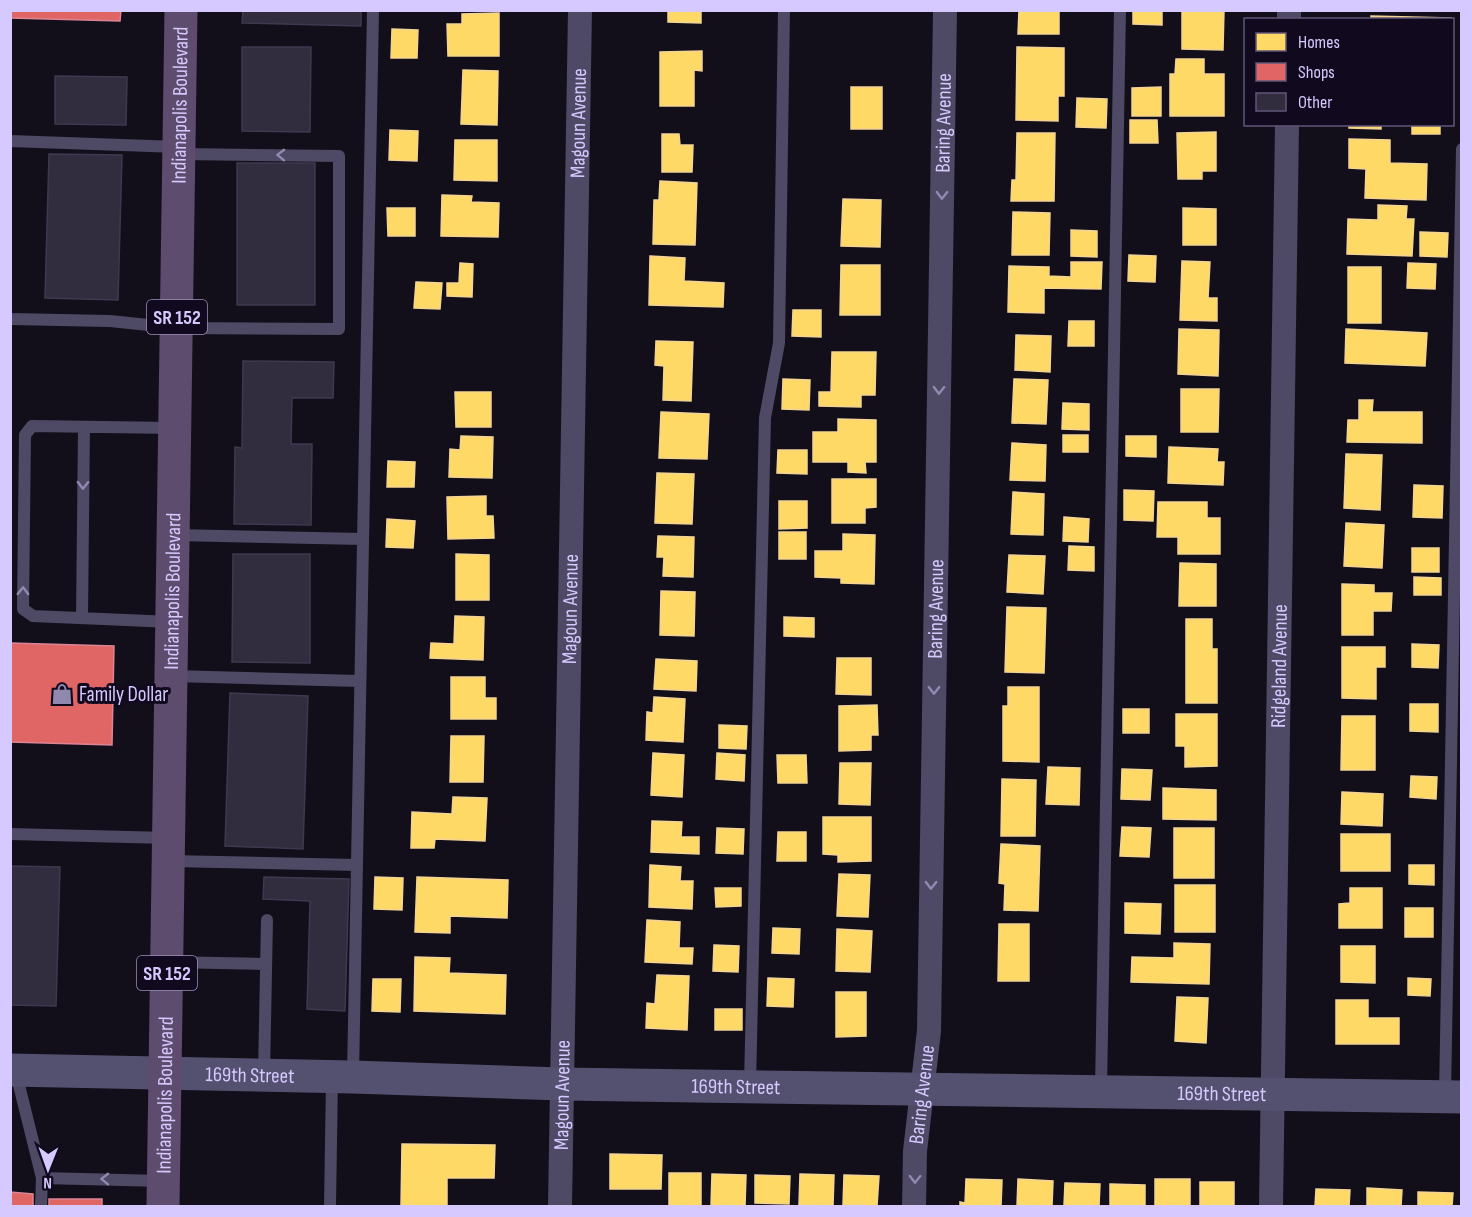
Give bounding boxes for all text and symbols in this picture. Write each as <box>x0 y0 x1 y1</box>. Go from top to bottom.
legend <box>1244 18 1454 126</box>
street label: Indianapolis Boulevard <box>166 26 194 184</box>
text: Homes <box>1298 32 1340 53</box>
text: Shops <box>1298 62 1335 83</box>
street label: Magoun Avenue <box>565 68 592 178</box>
street label: Baring Avenue <box>930 73 957 173</box>
text: Other <box>1298 92 1332 113</box>
one-way arrow <box>276 149 285 162</box>
one-way arrow <box>936 190 948 199</box>
road number: SR 152 <box>147 300 207 334</box>
one-way arrow <box>933 385 945 394</box>
one-way arrow <box>77 481 89 490</box>
street label: Indianapolis Boulevard <box>159 512 186 670</box>
street label: Magoun Avenue <box>557 554 584 664</box>
street label: Baring Avenue <box>923 559 949 659</box>
one-way arrow <box>17 586 29 595</box>
street label: Ridgeland Avenue <box>1266 604 1293 728</box>
shop icon: Family Dollar <box>50 682 74 706</box>
place label: Family Dollar <box>79 682 168 707</box>
one-way arrow <box>928 685 940 694</box>
one-way arrow <box>925 880 937 889</box>
road number: SR 152 <box>137 956 197 990</box>
street label: Indianapolis Boulevard <box>151 1016 179 1174</box>
street label: Magoun Avenue <box>549 1040 576 1150</box>
street label: Baring Avenue <box>904 1044 940 1145</box>
street label: 169th Street <box>205 1062 295 1089</box>
street label: 169th Street <box>691 1074 780 1100</box>
street label: 169th Street <box>1177 1081 1266 1107</box>
north arrow <box>18 1139 78 1199</box>
text: N <box>43 1173 52 1192</box>
one-way arrow <box>101 1173 110 1186</box>
one-way arrow <box>909 1174 921 1183</box>

